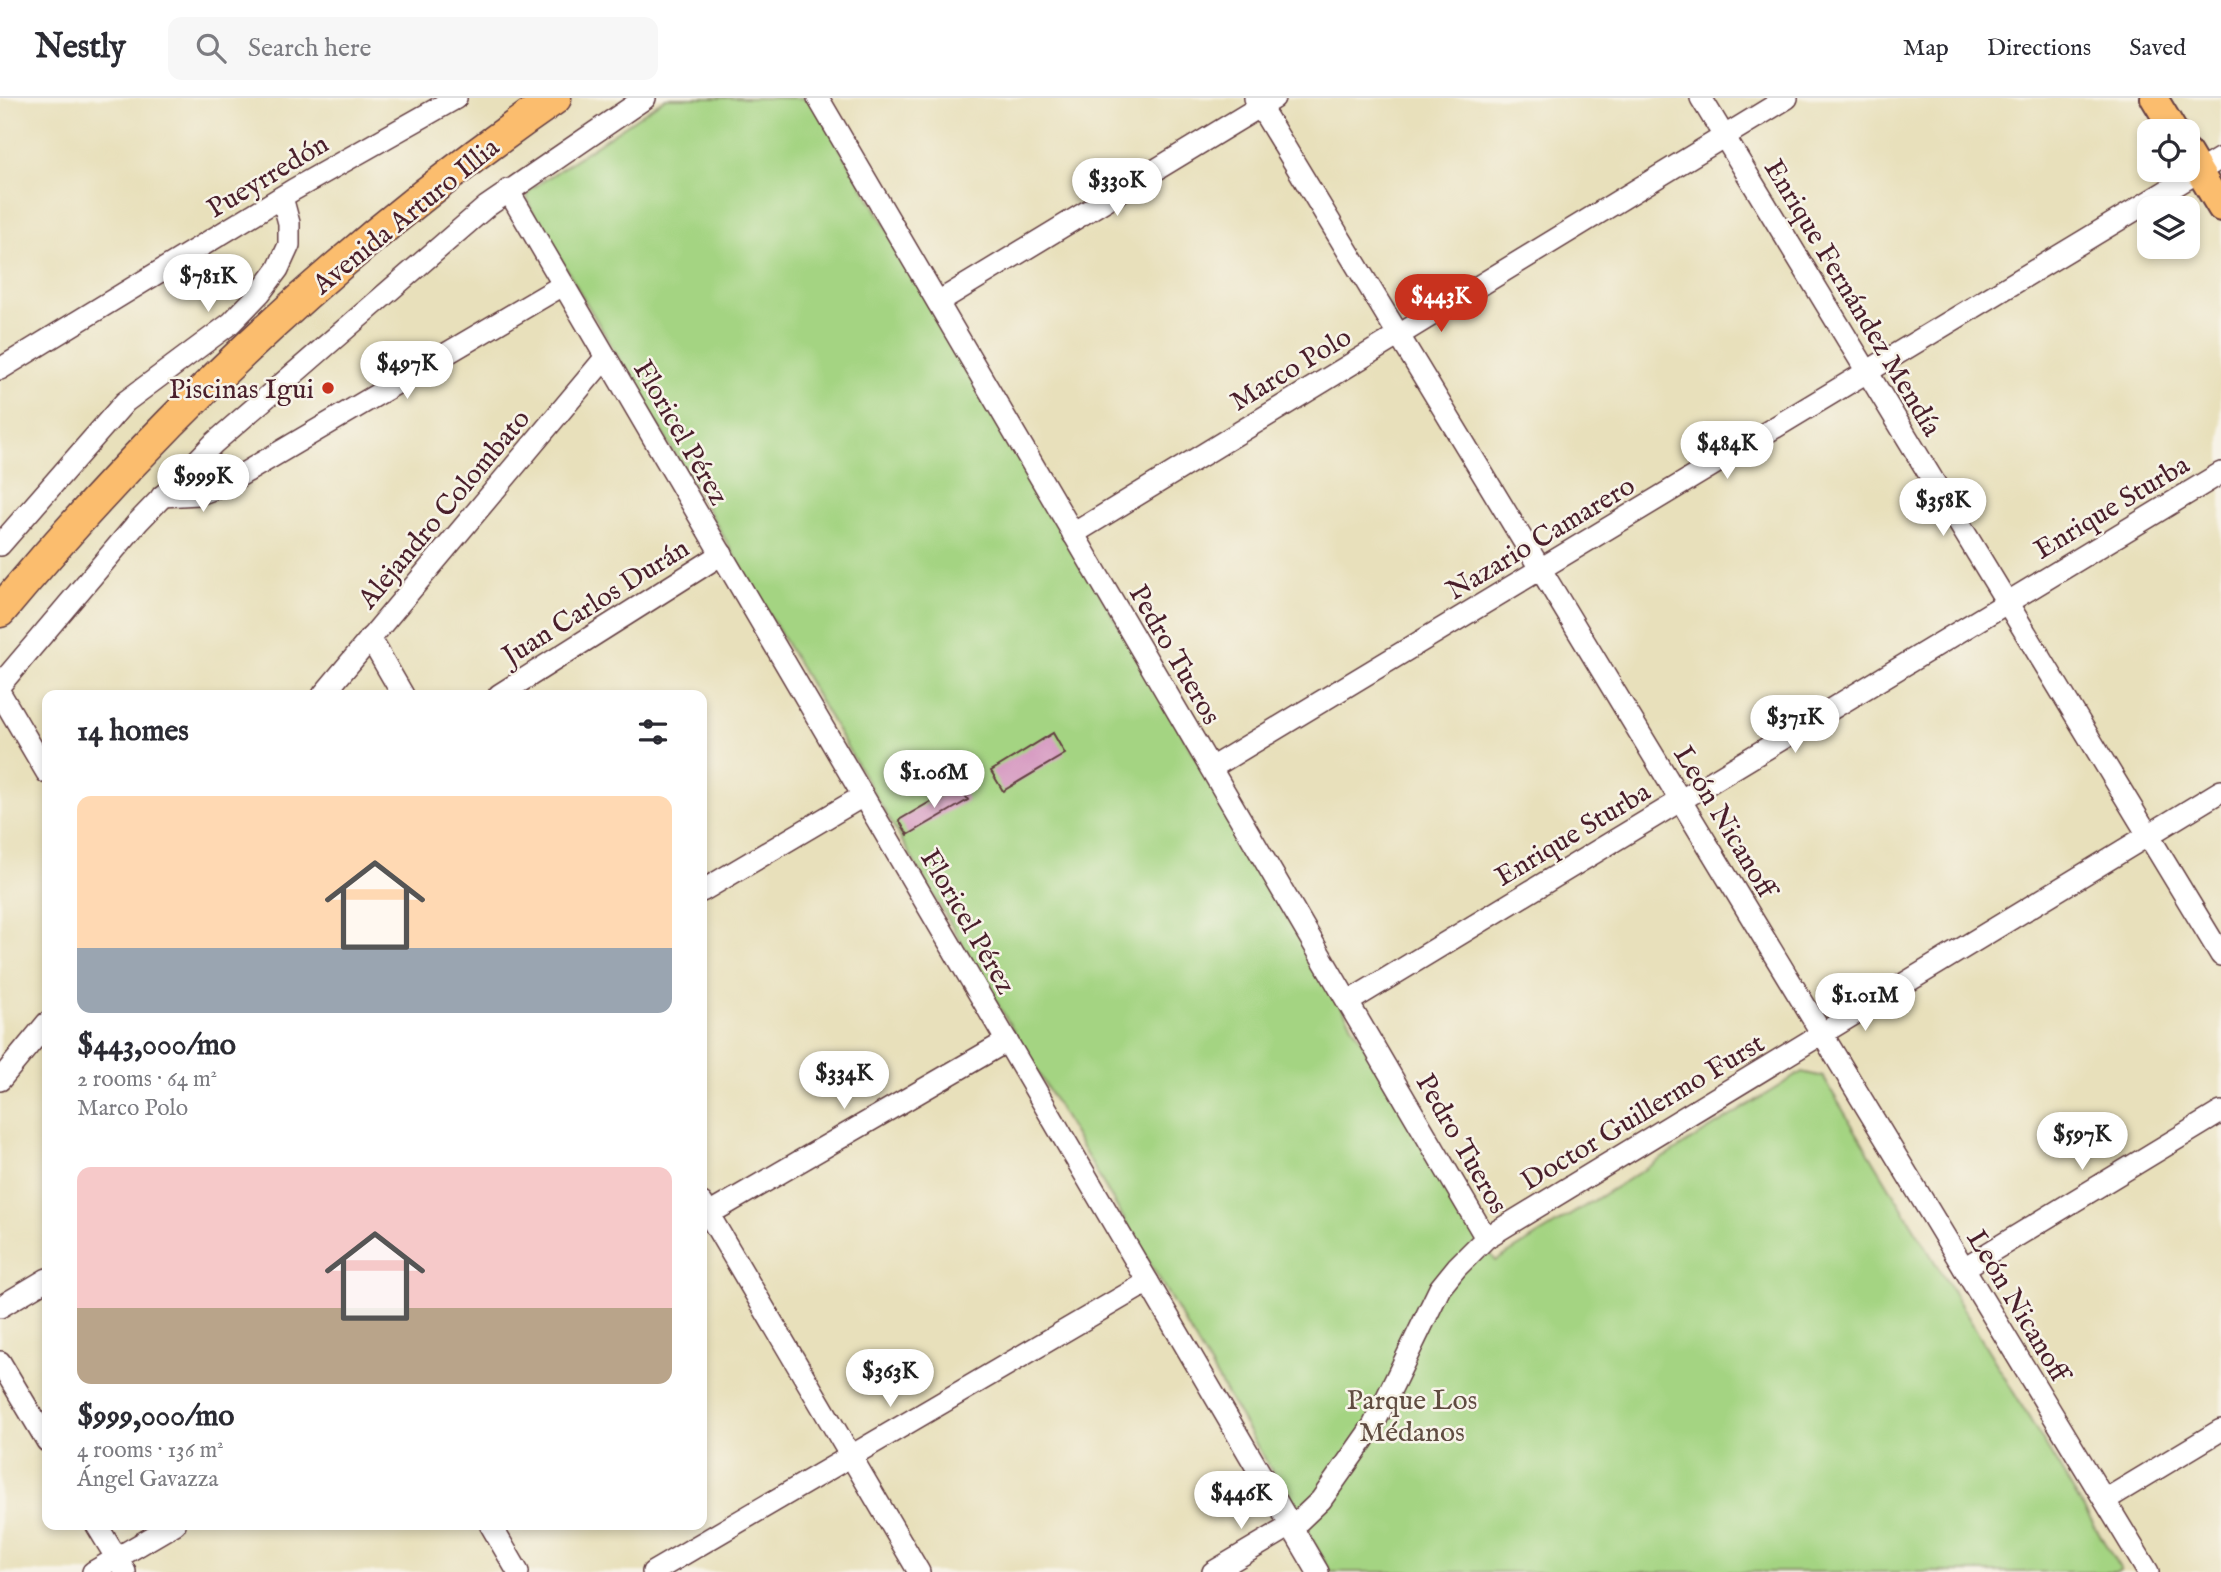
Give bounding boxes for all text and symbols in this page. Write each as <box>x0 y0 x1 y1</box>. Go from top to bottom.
search box <box>168 17 658 80</box>
text: Nestly <box>35 27 126 69</box>
icon: search <box>192 29 230 67</box>
text: Search here <box>248 32 372 65</box>
text: Map <box>1903 33 1949 64</box>
text: Directions <box>1987 33 2091 64</box>
text: Saved <box>2129 33 2186 64</box>
map controls <box>2137 119 2200 259</box>
button: locate <box>2137 119 2200 182</box>
street label: Pueyrredón <box>201 127 335 227</box>
street label: Avenida Arturo Illia <box>305 130 508 304</box>
street label: Enrique Fernández Mendía <box>1755 153 1949 444</box>
pin: $330K <box>1068 158 1166 218</box>
text: $330K <box>1088 166 1146 195</box>
button: layers <box>2137 196 2200 259</box>
pin: $781K <box>159 254 257 314</box>
text: $781K <box>179 262 237 291</box>
pin: $443K <box>1392 274 1490 334</box>
text: $443K <box>1411 282 1471 311</box>
street label: Marco Polo <box>1224 320 1358 420</box>
pin: $497K <box>358 342 456 401</box>
text: $497K <box>376 349 438 378</box>
street label: Floricel Pérez <box>624 355 735 512</box>
place label: Piscinas Igui <box>169 373 314 408</box>
marker: Piscinas Igui <box>320 380 336 396</box>
street label: Alejandro Colombato <box>350 403 539 617</box>
pin: $484K <box>1678 422 1776 481</box>
text: $484K <box>1697 429 1757 458</box>
street label: Enrique Sturba <box>2028 448 2197 568</box>
pin: $999K <box>154 454 252 514</box>
text: $999K <box>173 462 233 491</box>
street label: Nazario Camarero <box>1441 469 1642 609</box>
pin: $358K <box>1894 478 1992 538</box>
text: $358K <box>1915 486 1971 515</box>
street label: Juan Carlos Durán <box>494 532 696 676</box>
street label: Pedro Tueros <box>1120 579 1228 731</box>
pin: $371K <box>1746 696 1844 755</box>
text: $371K <box>1766 703 1824 732</box>
text: 14 homes <box>77 713 189 751</box>
icon: filters <box>634 713 672 751</box>
street label: León Nicanoff <box>1665 740 1785 908</box>
pin: $1.06M <box>877 750 991 810</box>
text: $1.06M <box>900 758 968 787</box>
street label: Enrique Sturba <box>1489 775 1658 895</box>
icon: home <box>312 842 438 968</box>
street label: Floricel Pérez <box>911 844 1022 1001</box>
pin: $1.01M <box>1808 974 1922 1033</box>
text: $1.01M <box>1831 981 1899 1010</box>
street label: Doctor Guillermo Furst <box>1515 1026 1772 1200</box>
text: $443,000/mo <box>77 1027 236 1065</box>
pin: $334K <box>795 1052 893 1111</box>
text: $334K <box>815 1059 873 1088</box>
text: 2 rooms · 64 m² <box>77 1065 217 1094</box>
street label: Pedro Tueros <box>1407 1068 1515 1220</box>
text: Marco Polo <box>77 1094 188 1123</box>
pin: $597K <box>2033 1112 2131 1172</box>
text: $597K <box>2053 1120 2111 1149</box>
icon: home <box>312 1213 438 1339</box>
street label: León Nicanoff <box>1958 1224 2078 1392</box>
pin: $363K <box>841 1350 939 1409</box>
text: $363K <box>862 1357 918 1386</box>
park label: Parque Los Médanos <box>1347 1384 1477 1451</box>
text: $999,000/mo <box>77 1398 235 1436</box>
text: 4 rooms · 136 m² <box>77 1436 224 1465</box>
text: Ángel Gavazza <box>77 1465 218 1494</box>
pin: $446K <box>1192 1472 1290 1531</box>
text: $446K <box>1210 1479 1272 1508</box>

